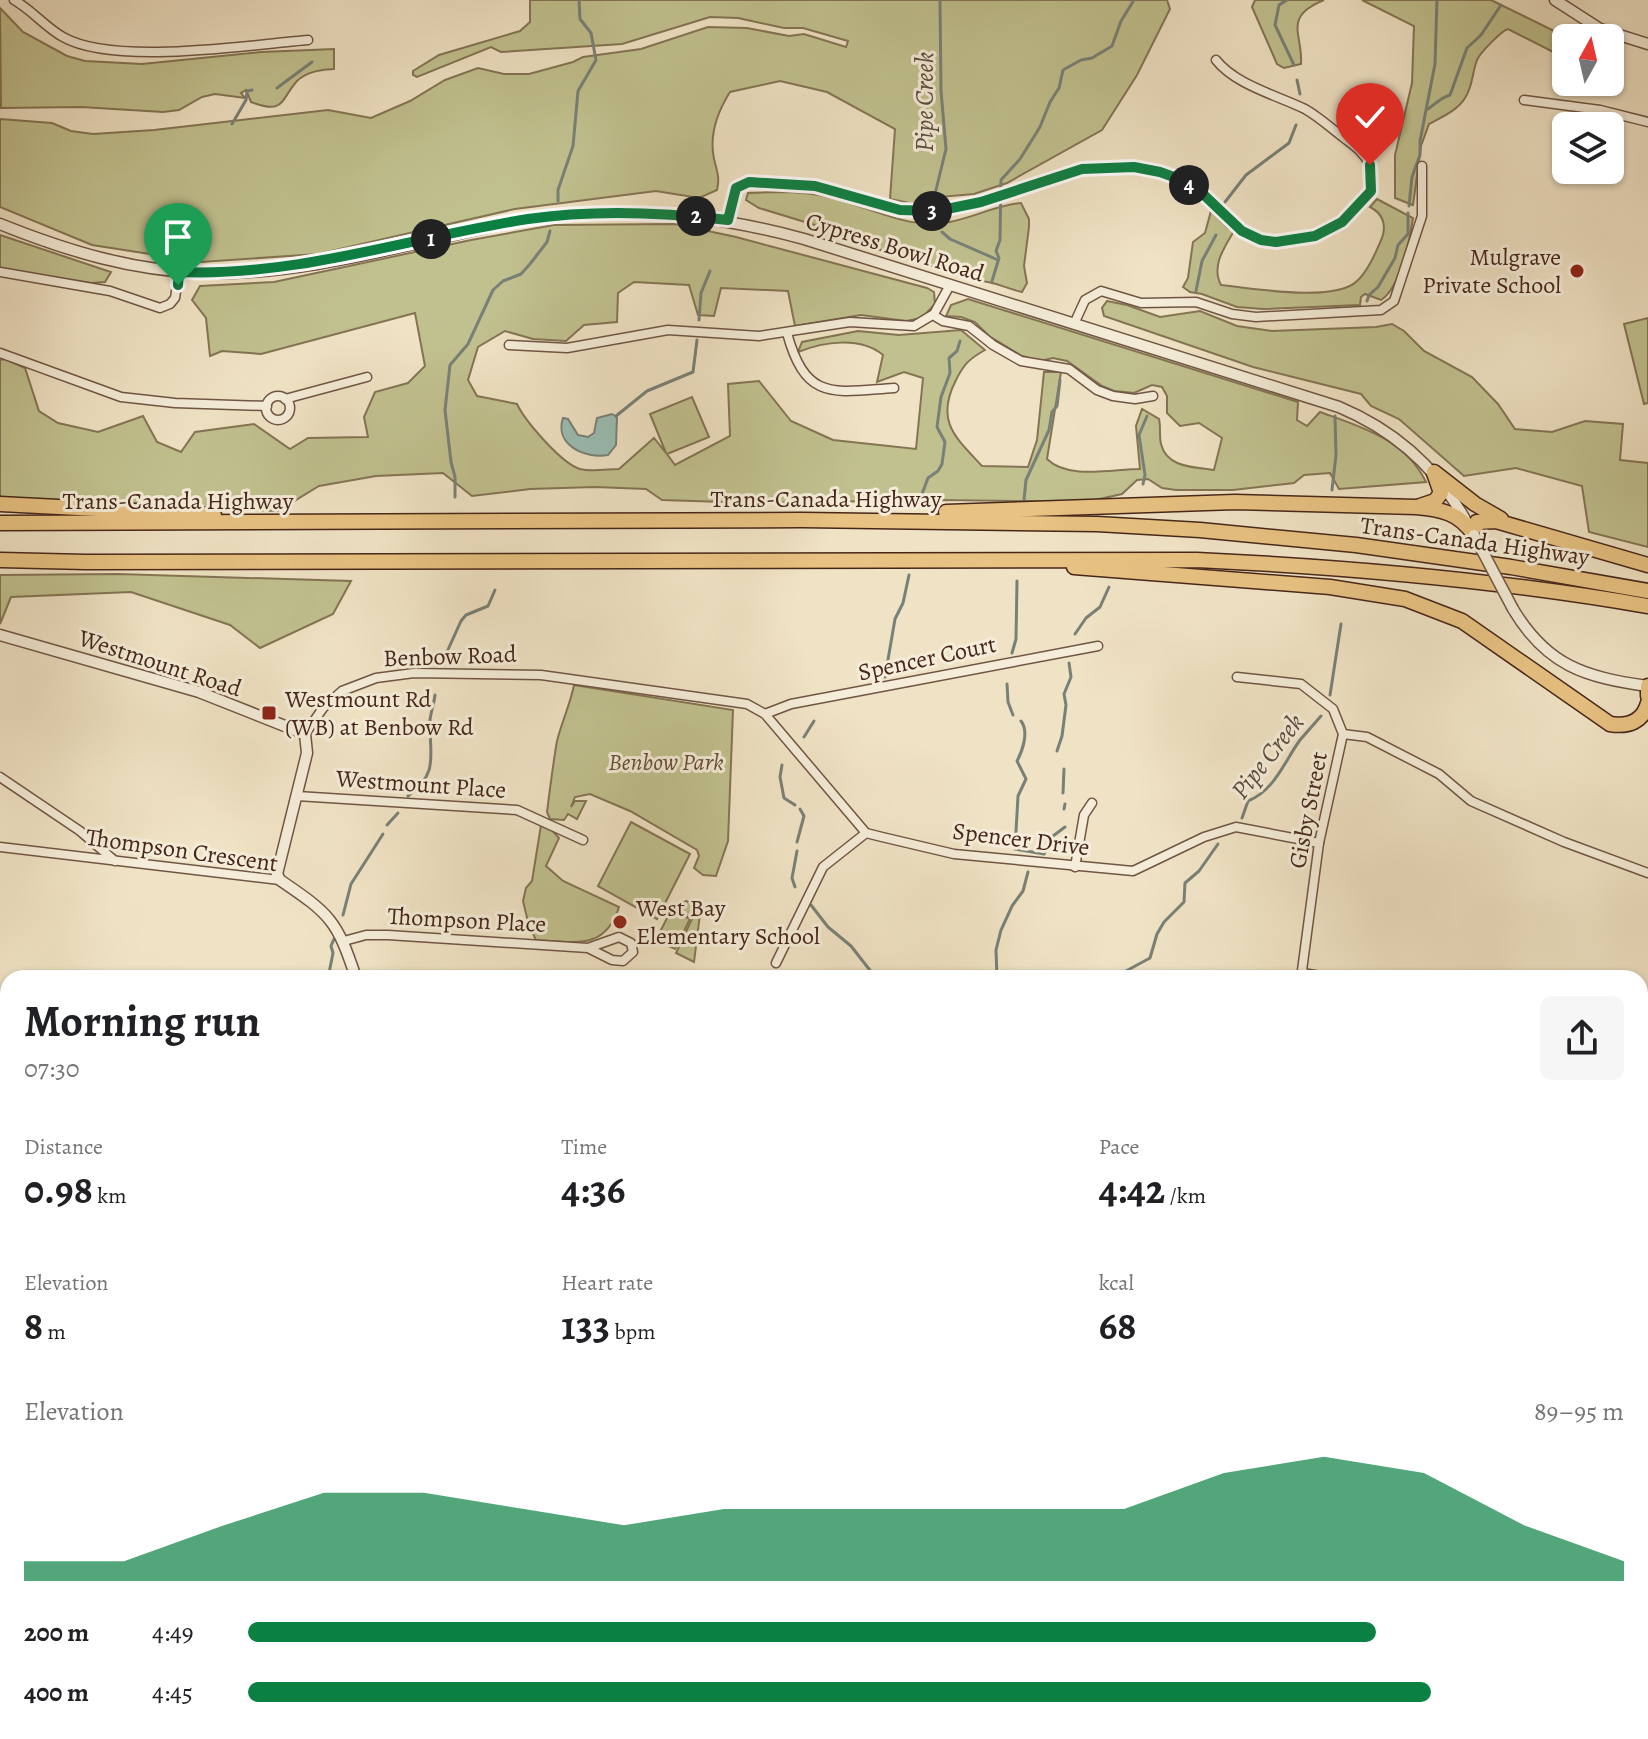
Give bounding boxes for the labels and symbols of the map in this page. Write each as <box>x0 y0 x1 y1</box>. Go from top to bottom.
north arrow <box>1552 24 1624 96</box>
water label: Pipe Creek <box>907 52 942 152</box>
pin <box>1336 83 1404 165</box>
pin: 4 <box>1169 165 1209 205</box>
pin: 3 <box>912 191 952 231</box>
pin: 2 <box>676 196 716 236</box>
pin <box>144 203 212 285</box>
street label: Cypress Bowl Road <box>802 205 988 289</box>
pin: 1 <box>411 219 451 259</box>
place label: Mulgrave Private School <box>1422 241 1561 301</box>
marker: Mulgrave Private School <box>1568 262 1586 280</box>
street label: Trans-Canada Highway <box>711 483 942 515</box>
street label: Trans-Canada Highway <box>63 485 294 517</box>
street label: Trans-Canada Highway <box>1358 509 1592 573</box>
street label: Westmount Road <box>73 621 246 704</box>
street label: Spencer Court <box>855 628 999 688</box>
street label: Benbow Road <box>383 638 517 674</box>
place label: Westmount Rd (WB) at Benbow Rd <box>284 683 474 743</box>
marker: Westmount Rd (WB) at Benbow Rd <box>260 704 278 722</box>
water label: Pipe Creek <box>1223 706 1312 807</box>
park label: Benbow Park <box>608 746 724 778</box>
street label: Gisby Street <box>1281 749 1335 871</box>
street label: Westmount Place <box>334 762 507 806</box>
street label: Spencer Drive <box>951 815 1091 863</box>
street label: Thompson Crescent <box>84 821 280 879</box>
place label: West Bay Elementary School <box>635 892 820 952</box>
street label: Thompson Place <box>387 900 547 940</box>
marker: West Bay Elementary School <box>611 913 629 931</box>

